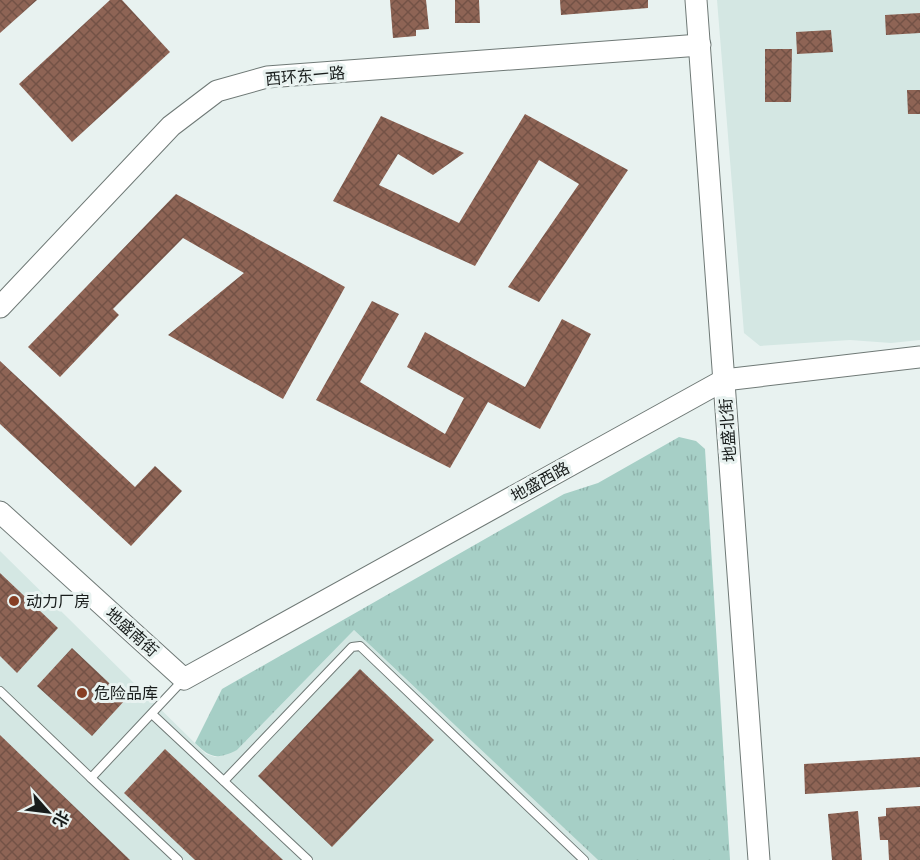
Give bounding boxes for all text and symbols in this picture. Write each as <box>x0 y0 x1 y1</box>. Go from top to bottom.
street label: 西环东一路 <box>264 63 346 89</box>
street label: 地盛北街 <box>716 397 740 463</box>
street label: 地盛西路 <box>507 458 573 506</box>
place label: 动力厂房 <box>26 592 90 611</box>
marker: 动力厂房 <box>7 594 21 608</box>
street label: 地盛南街 <box>102 604 162 660</box>
place label: 危险品库 <box>94 684 158 703</box>
marker: 危险品库 <box>75 686 89 700</box>
north arrow <box>18 782 78 842</box>
text: 北 <box>49 807 73 830</box>

